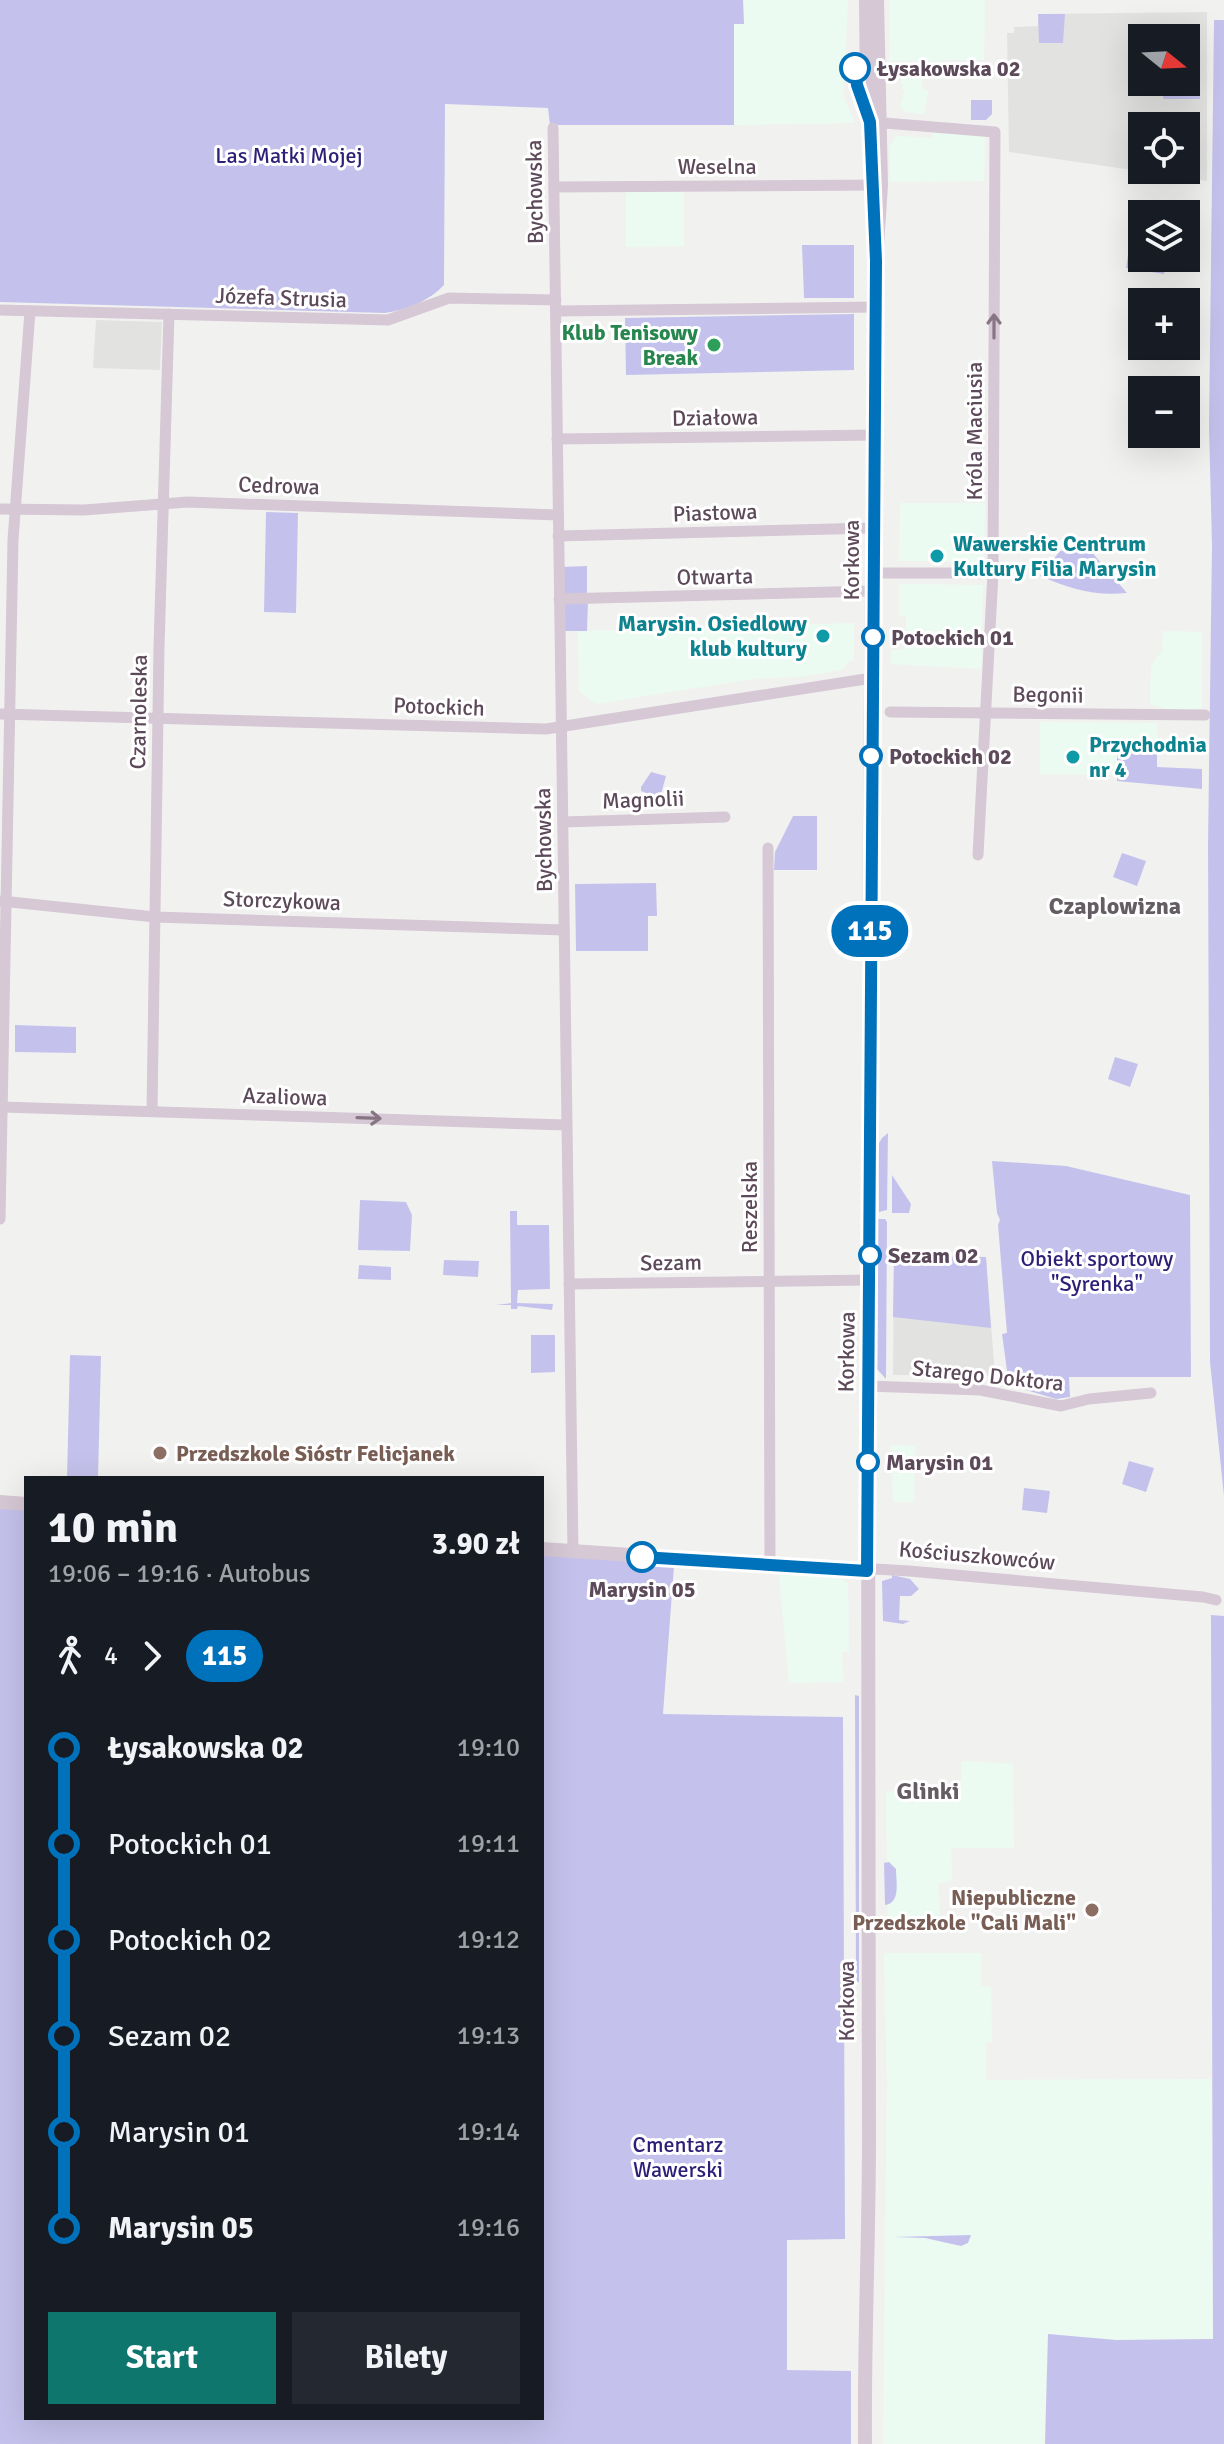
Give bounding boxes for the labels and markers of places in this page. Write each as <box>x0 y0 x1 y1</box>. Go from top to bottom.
marker: Łysakowska 02 <box>840 53 870 83</box>
place label: Łysakowska 02 <box>876 55 1021 82</box>
place label: Klub Tenisowy Break <box>561 319 698 371</box>
marker: Klub Tenisowy Break <box>705 336 723 354</box>
place label: Wawerskie Centrum Kultury Filia Marysin <box>953 530 1157 582</box>
marker: Wawerskie Centrum Kultury Filia Marysin <box>928 547 946 565</box>
place label: Marysin. Osiedlowy klub kultury <box>618 610 807 662</box>
place label: Potockich 01 <box>891 624 1014 651</box>
marker: Potockich 01 <box>862 626 884 648</box>
marker: Marysin. Osiedlowy klub kultury <box>814 627 832 645</box>
place label: Przychodnia nr 4 <box>1089 731 1207 783</box>
place label: Potockich 02 <box>889 743 1012 770</box>
marker: Potockich 02 <box>860 745 882 767</box>
marker: Przychodnia nr 4 <box>1064 748 1082 766</box>
place label: Sezam 02 <box>888 1242 979 1269</box>
marker: Sezam 02 <box>859 1244 881 1266</box>
place label: Przedszkole Sióstr Felicjanek <box>176 1440 455 1467</box>
marker: Przedszkole Sióstr Felicjanek <box>151 1444 169 1462</box>
place label: Marysin 01 <box>886 1449 993 1476</box>
marker: Marysin 01 <box>857 1451 879 1473</box>
marker: Marysin 05 <box>627 1542 657 1572</box>
place label: Marysin 05 <box>588 1576 696 1603</box>
place label: Niepubliczne Przedszkole "Cali Mali" <box>852 1884 1076 1936</box>
marker: Niepubliczne Przedszkole "Cali Mali" <box>1083 1901 1101 1919</box>

